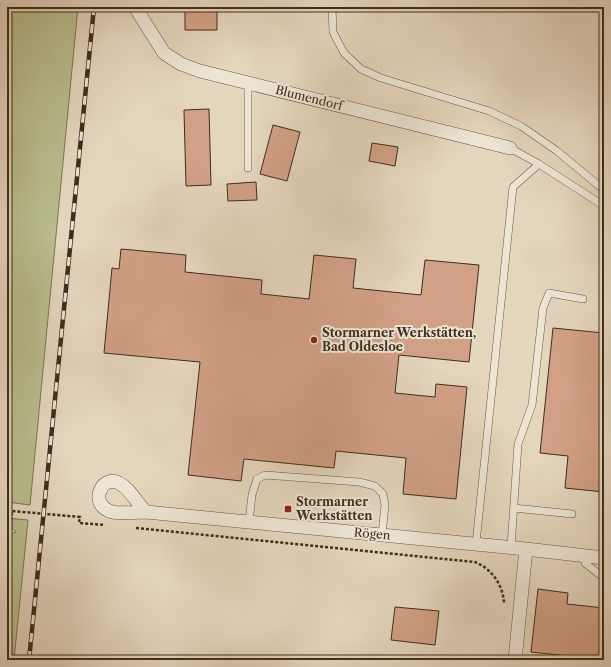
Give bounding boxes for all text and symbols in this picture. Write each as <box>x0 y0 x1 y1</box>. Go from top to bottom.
street label: Blumendorf <box>274 82 346 114</box>
place label: Stormarner Werkstätten, Bad Oldesloe <box>322 325 476 354</box>
marker: Stormarner Werkstätten, Bad Oldesloe <box>309 335 319 345</box>
place label: Stormarner Werkstätten <box>295 494 373 523</box>
marker: Stormarner Werkstätten <box>283 504 293 514</box>
street label: Rögen <box>353 524 391 543</box>

